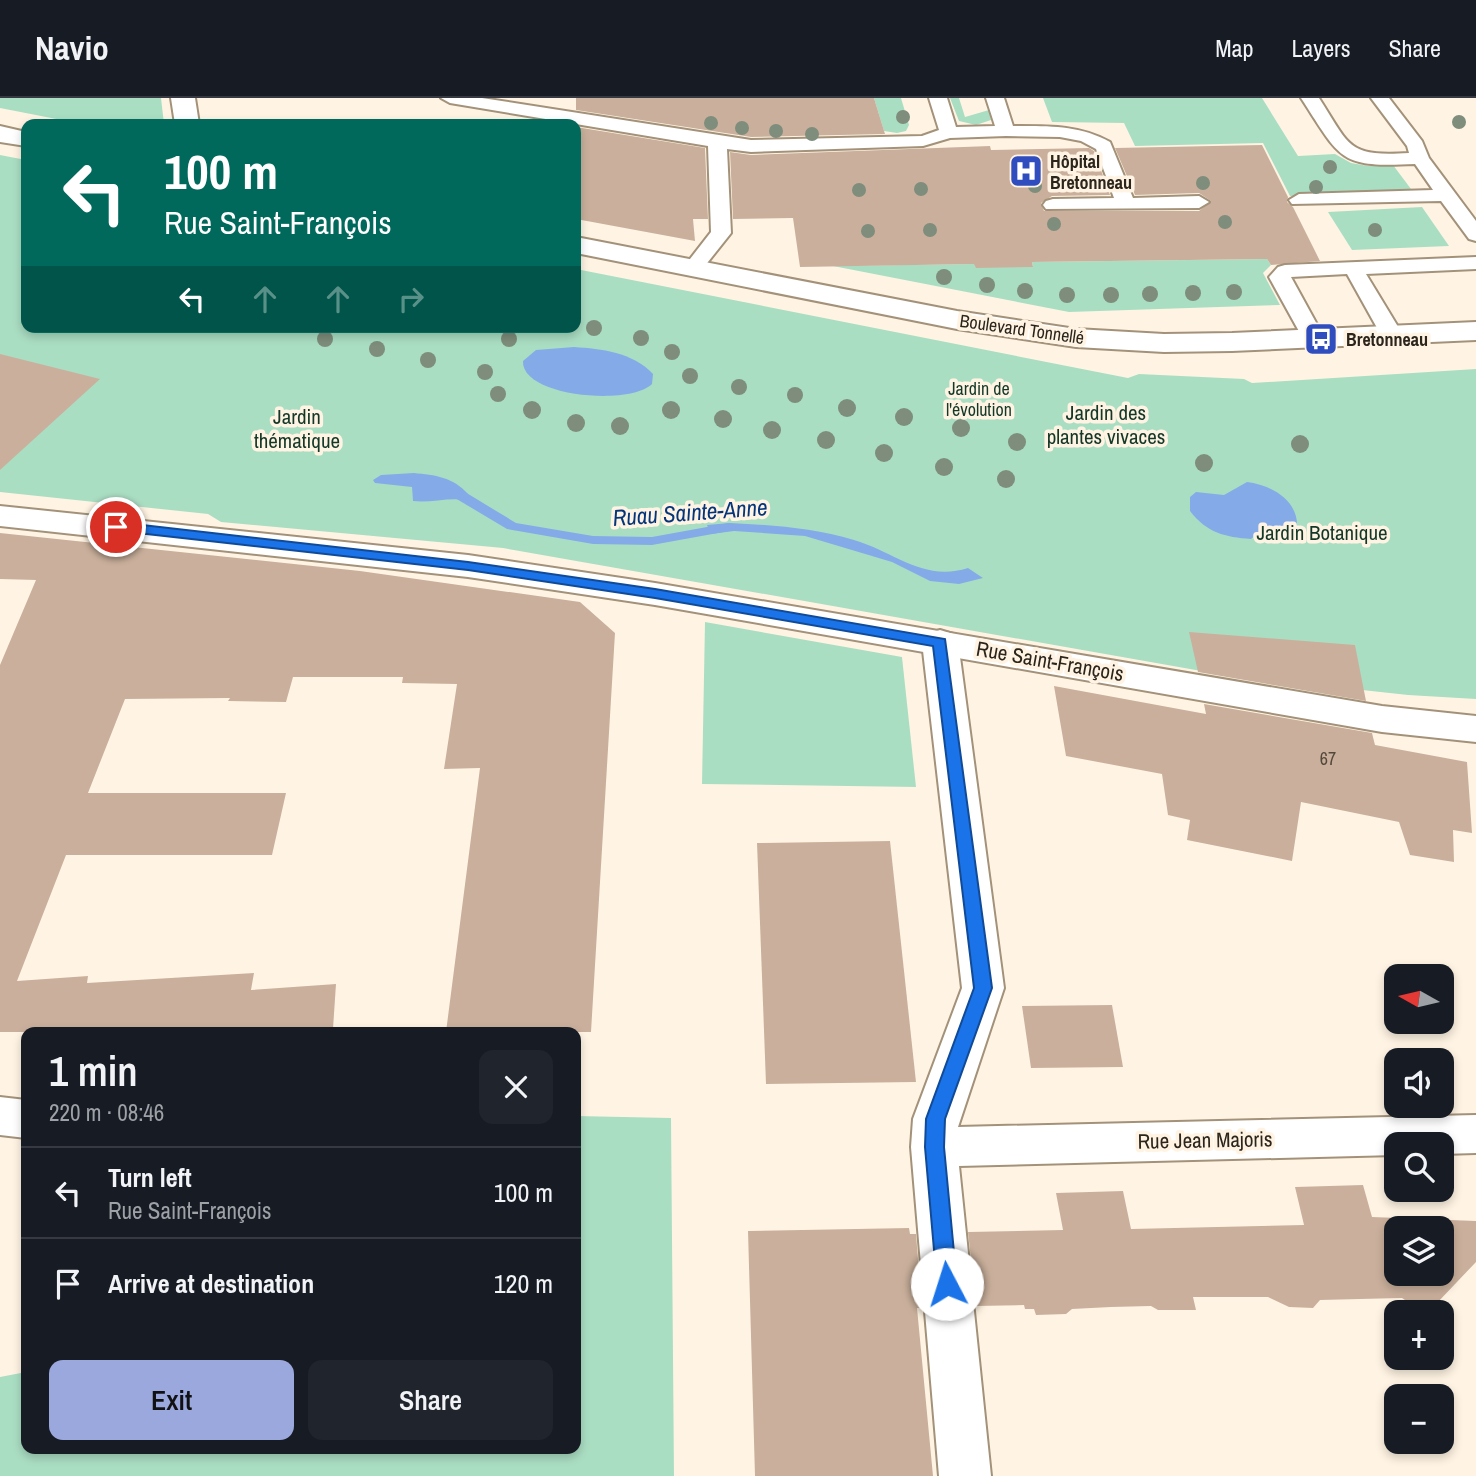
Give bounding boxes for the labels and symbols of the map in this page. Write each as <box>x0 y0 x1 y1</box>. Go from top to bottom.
place label: Hôpital Bretonneau <box>1050 149 1132 195</box>
hospital icon: Hôpital Bretonneau <box>1007 152 1045 190</box>
street label: Boulevard Tonnellé <box>958 308 1086 350</box>
bus stop icon: Bretonneau <box>1302 320 1340 358</box>
place label: Bretonneau <box>1346 327 1428 352</box>
park label: Jardin de l'évolution <box>946 376 1012 422</box>
park label: Jardin des plantes vivaces <box>1047 398 1165 451</box>
park label: Jardin thématique <box>254 402 340 455</box>
water label: Ruau Sainte-Anne <box>612 491 768 533</box>
pin <box>86 497 146 557</box>
park label: Jardin Botanique <box>1256 518 1388 547</box>
street label: Rue Saint-François <box>974 634 1126 688</box>
house number: 67 <box>1320 746 1336 771</box>
north arrow <box>1384 964 1454 1034</box>
street label: Rue Jean Majoris <box>1137 1124 1273 1156</box>
position arrow <box>910 1247 984 1321</box>

